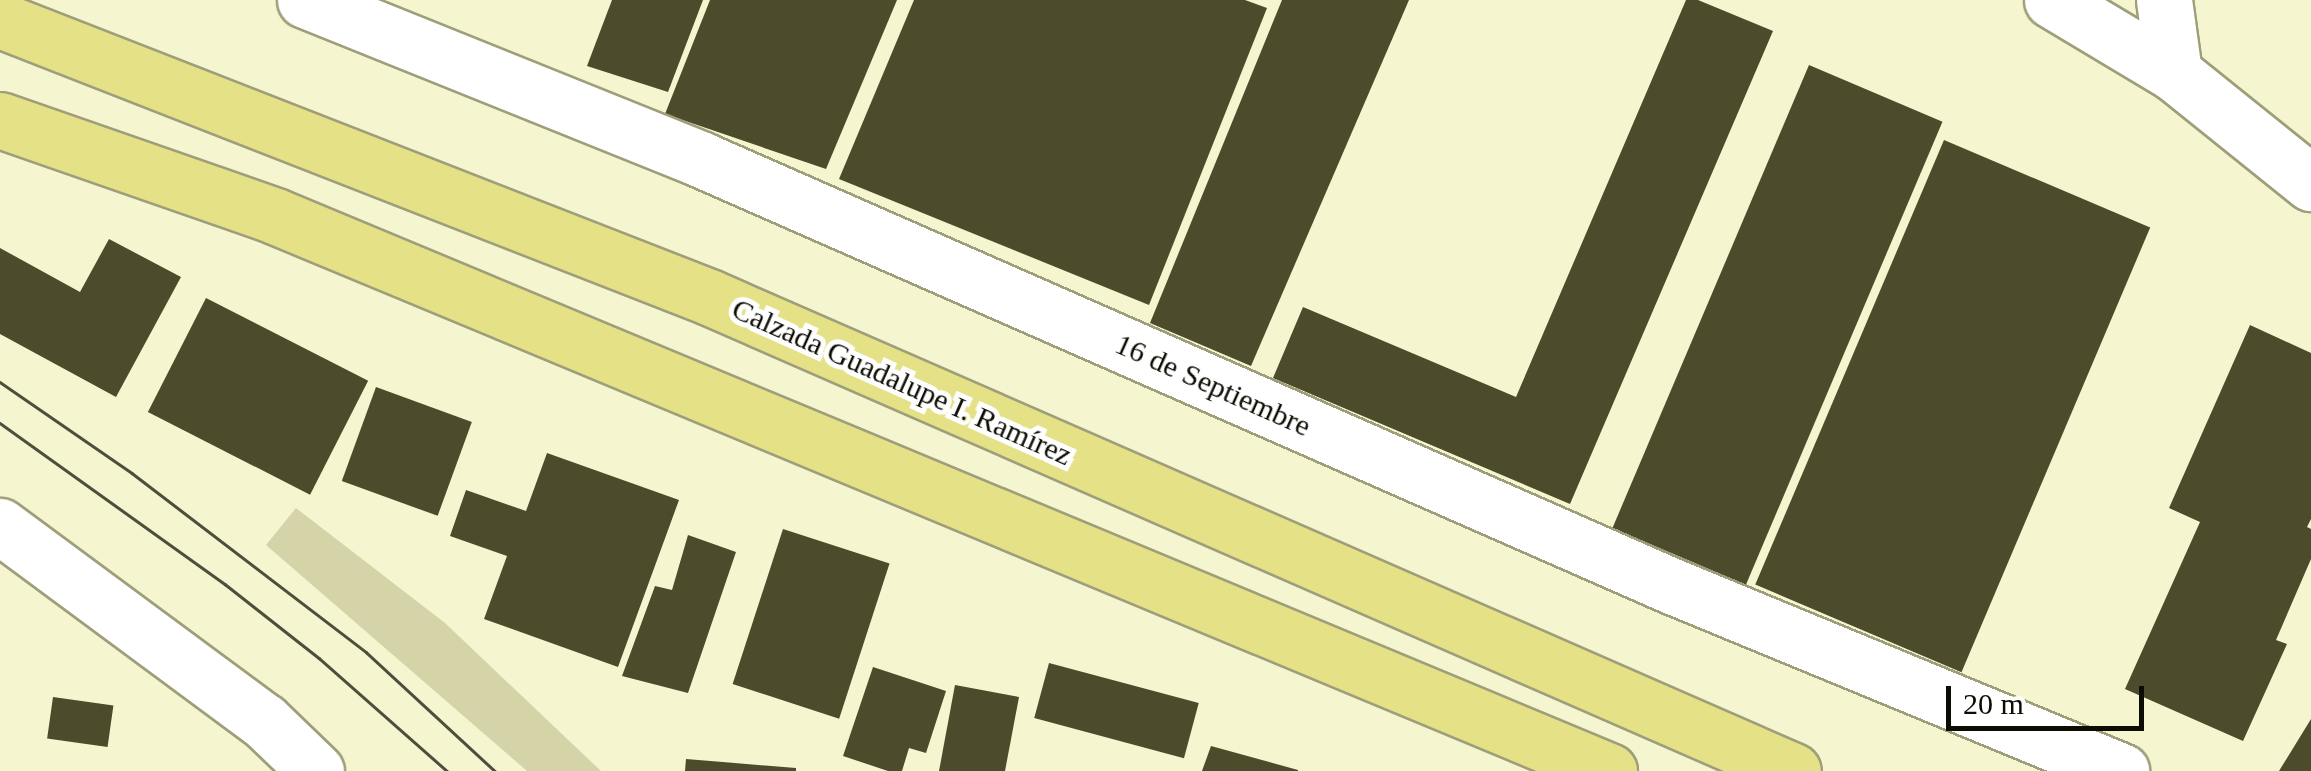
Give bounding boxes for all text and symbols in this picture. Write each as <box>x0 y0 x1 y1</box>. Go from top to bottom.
street label: Calzada Guadalupe I. Ramírez <box>727 291 1077 473</box>
street label: 16 de Septiembre <box>1110 326 1316 444</box>
scale bar <box>1951 666 2148 728</box>
text: 20 m <box>1963 687 2024 720</box>

